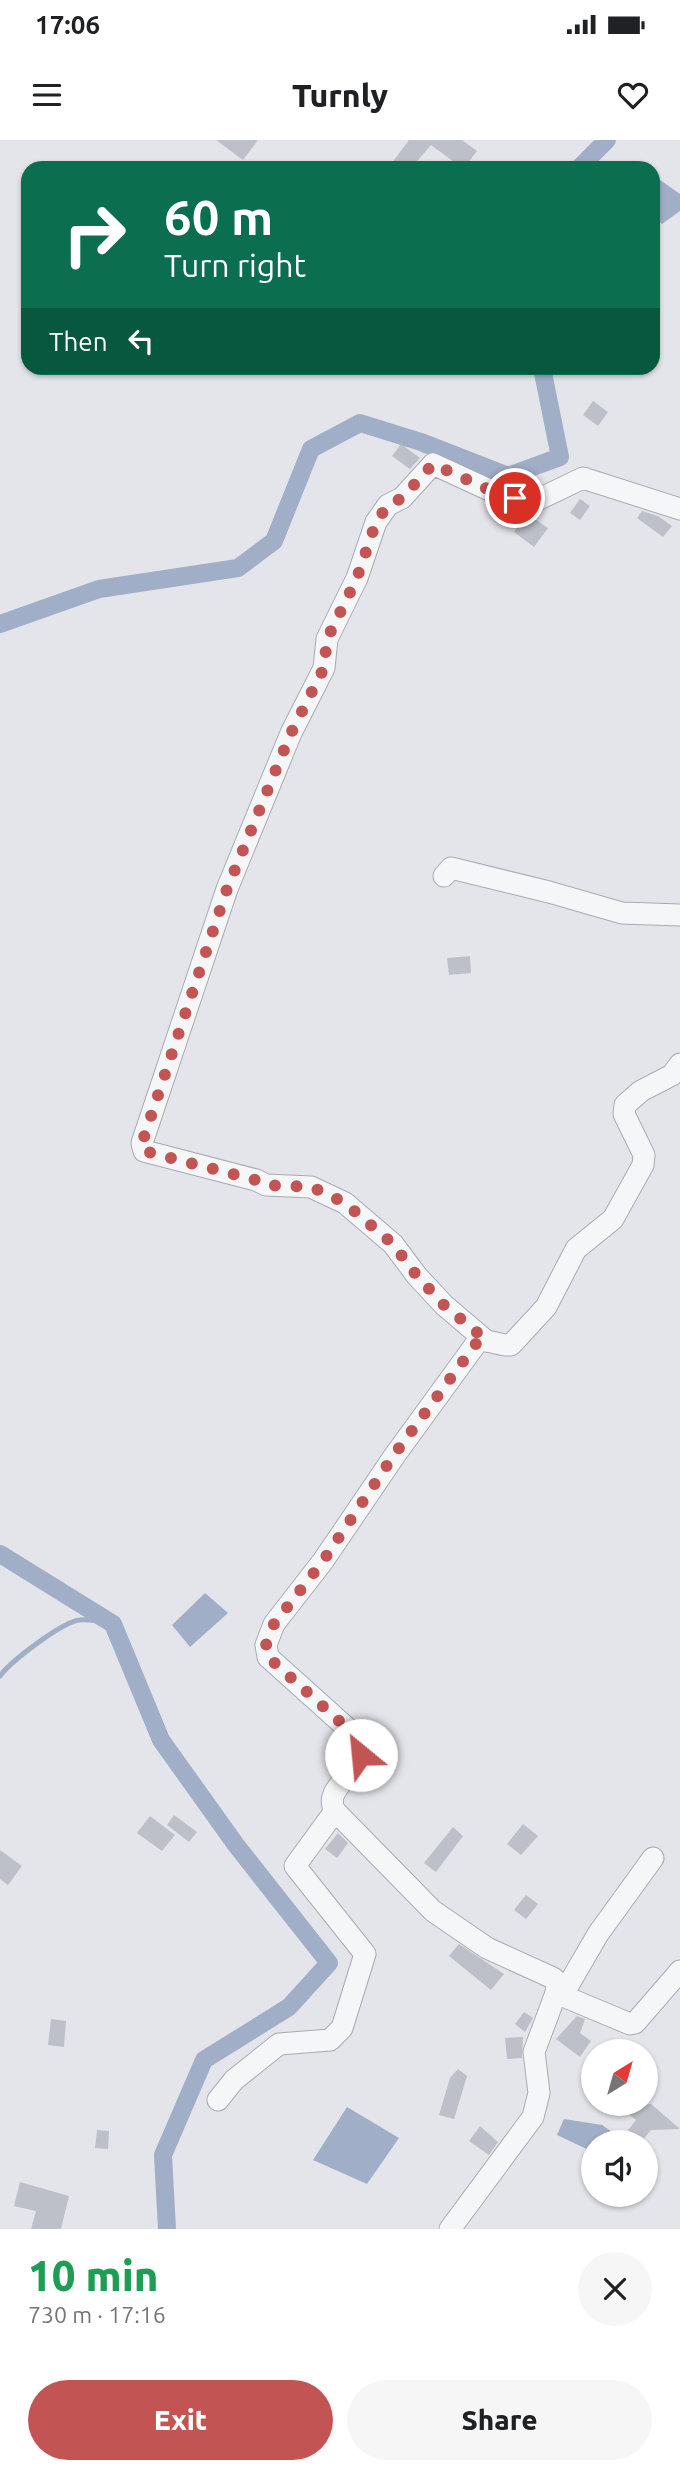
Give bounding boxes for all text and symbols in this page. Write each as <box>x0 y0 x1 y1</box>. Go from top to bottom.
text: 17:06 <box>35 10 100 39</box>
icon: menu <box>28 76 66 114</box>
icon: heart <box>614 76 652 114</box>
text: Turnly <box>292 77 388 113</box>
icon: right <box>49 189 140 280</box>
text: 60 m <box>164 189 273 244</box>
text: Turn right <box>164 247 306 283</box>
icon: left <box>122 322 160 360</box>
text: Then <box>49 327 108 356</box>
pin <box>485 468 545 528</box>
icon: arrive <box>496 479 534 517</box>
position arrow <box>324 1718 398 1792</box>
north arrow <box>581 2039 658 2116</box>
map controls <box>581 2039 658 2207</box>
button: sound <box>581 2130 658 2207</box>
text: 10 min <box>28 2252 159 2299</box>
button: close <box>578 2252 652 2326</box>
text: 730 m · 17:16 <box>28 2302 166 2327</box>
button: Exit <box>28 2380 333 2460</box>
button: Share <box>347 2380 652 2460</box>

